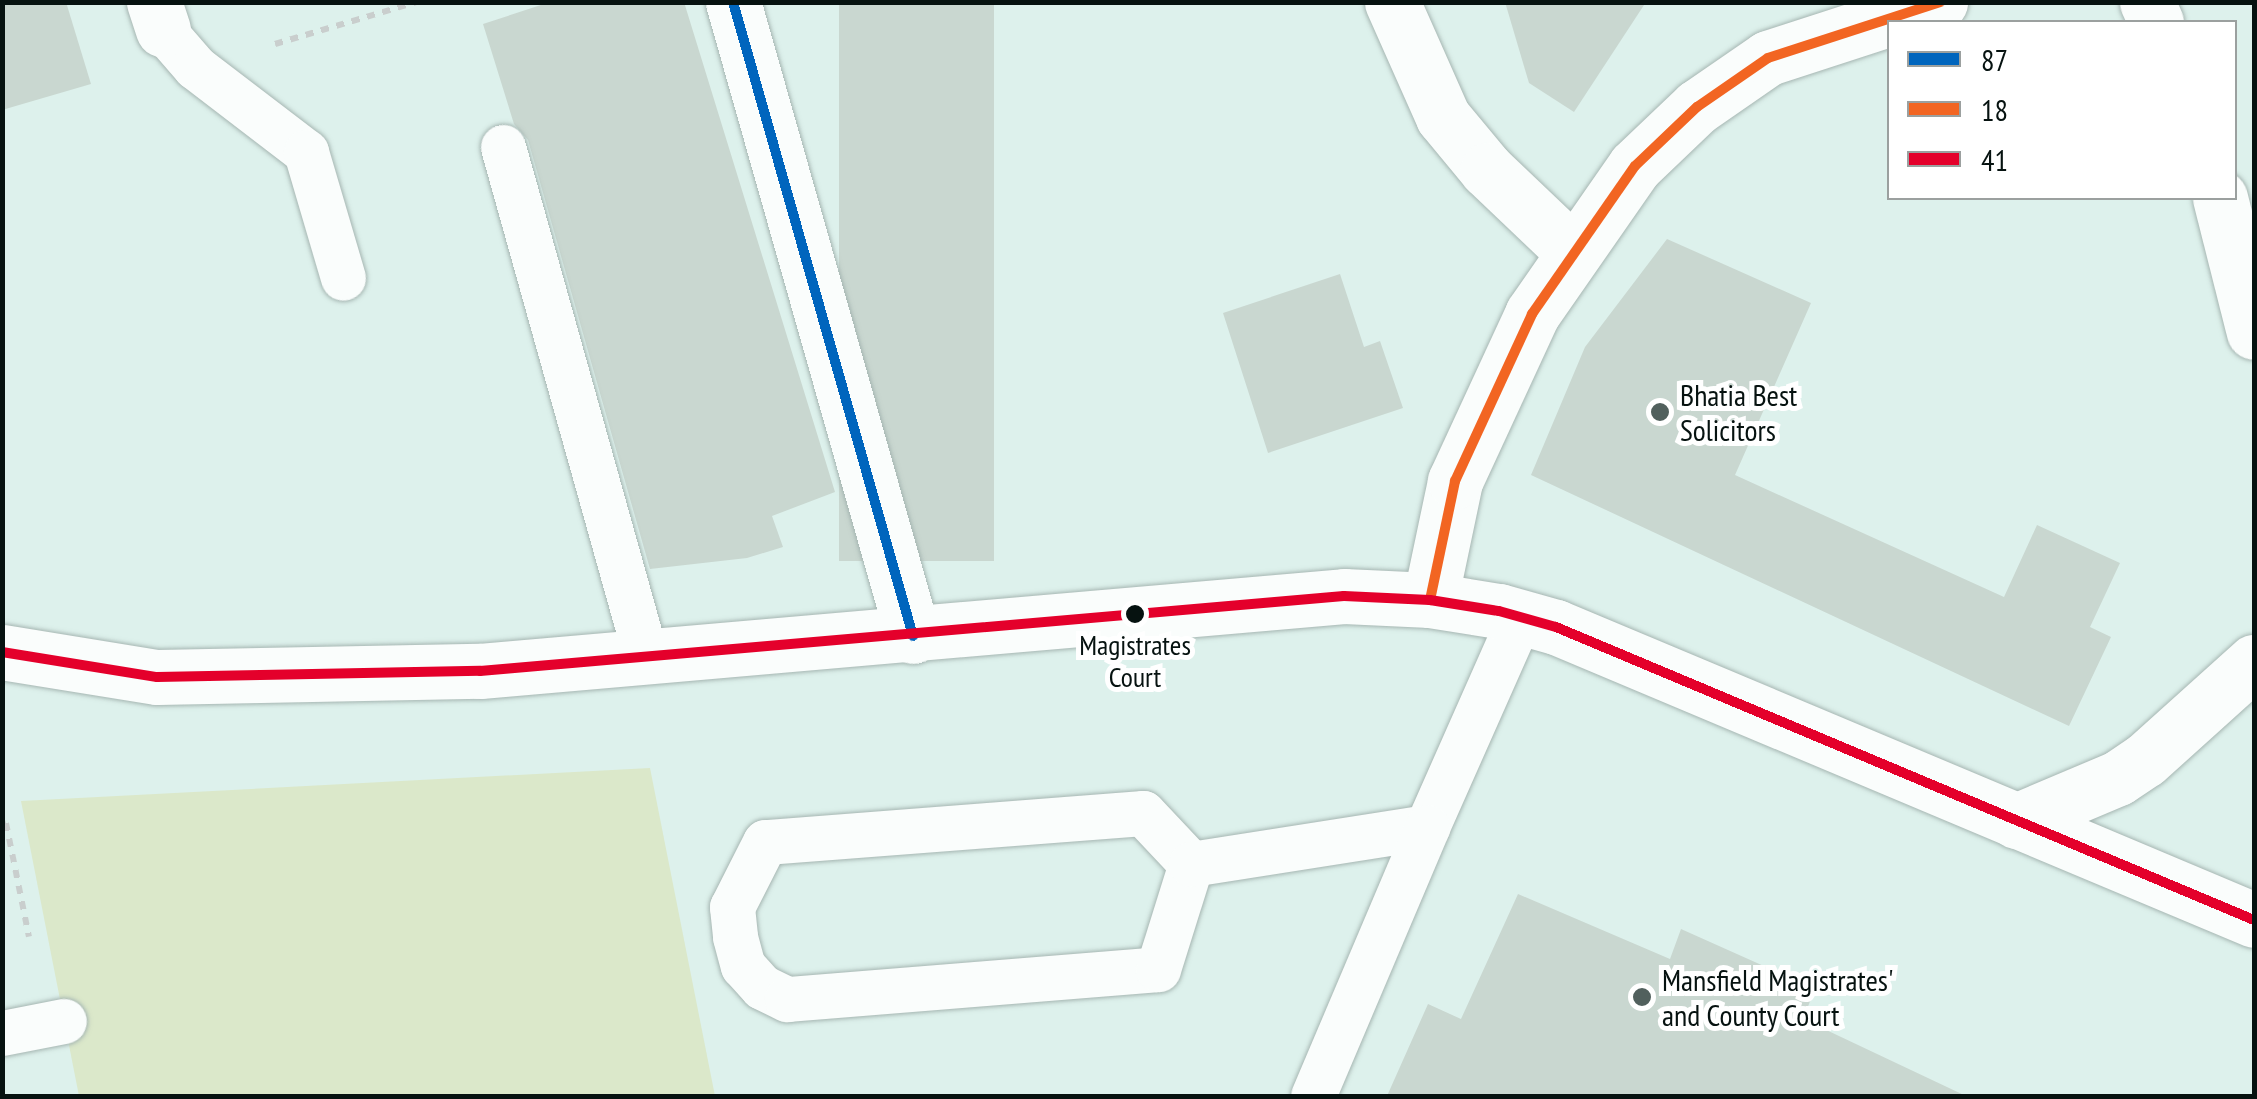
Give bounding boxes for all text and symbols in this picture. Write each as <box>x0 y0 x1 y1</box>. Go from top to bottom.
legend <box>1887 20 2237 200</box>
text: 87 <box>1981 40 2008 79</box>
text: 18 <box>1981 90 2008 129</box>
text: 41 <box>1981 140 2008 179</box>
place label: Bhatia Best Solicitors <box>1680 377 1797 448</box>
marker: Bhatia Best Solicitors <box>1649 401 1671 423</box>
marker: Magistrates Court <box>1125 604 1145 624</box>
place label: Magistrates Court <box>1079 628 1191 694</box>
place label: Mansfield Magistrates' and County Court <box>1662 962 1893 1032</box>
marker: Mansfield Magistrates' and County Court <box>1631 986 1653 1008</box>

